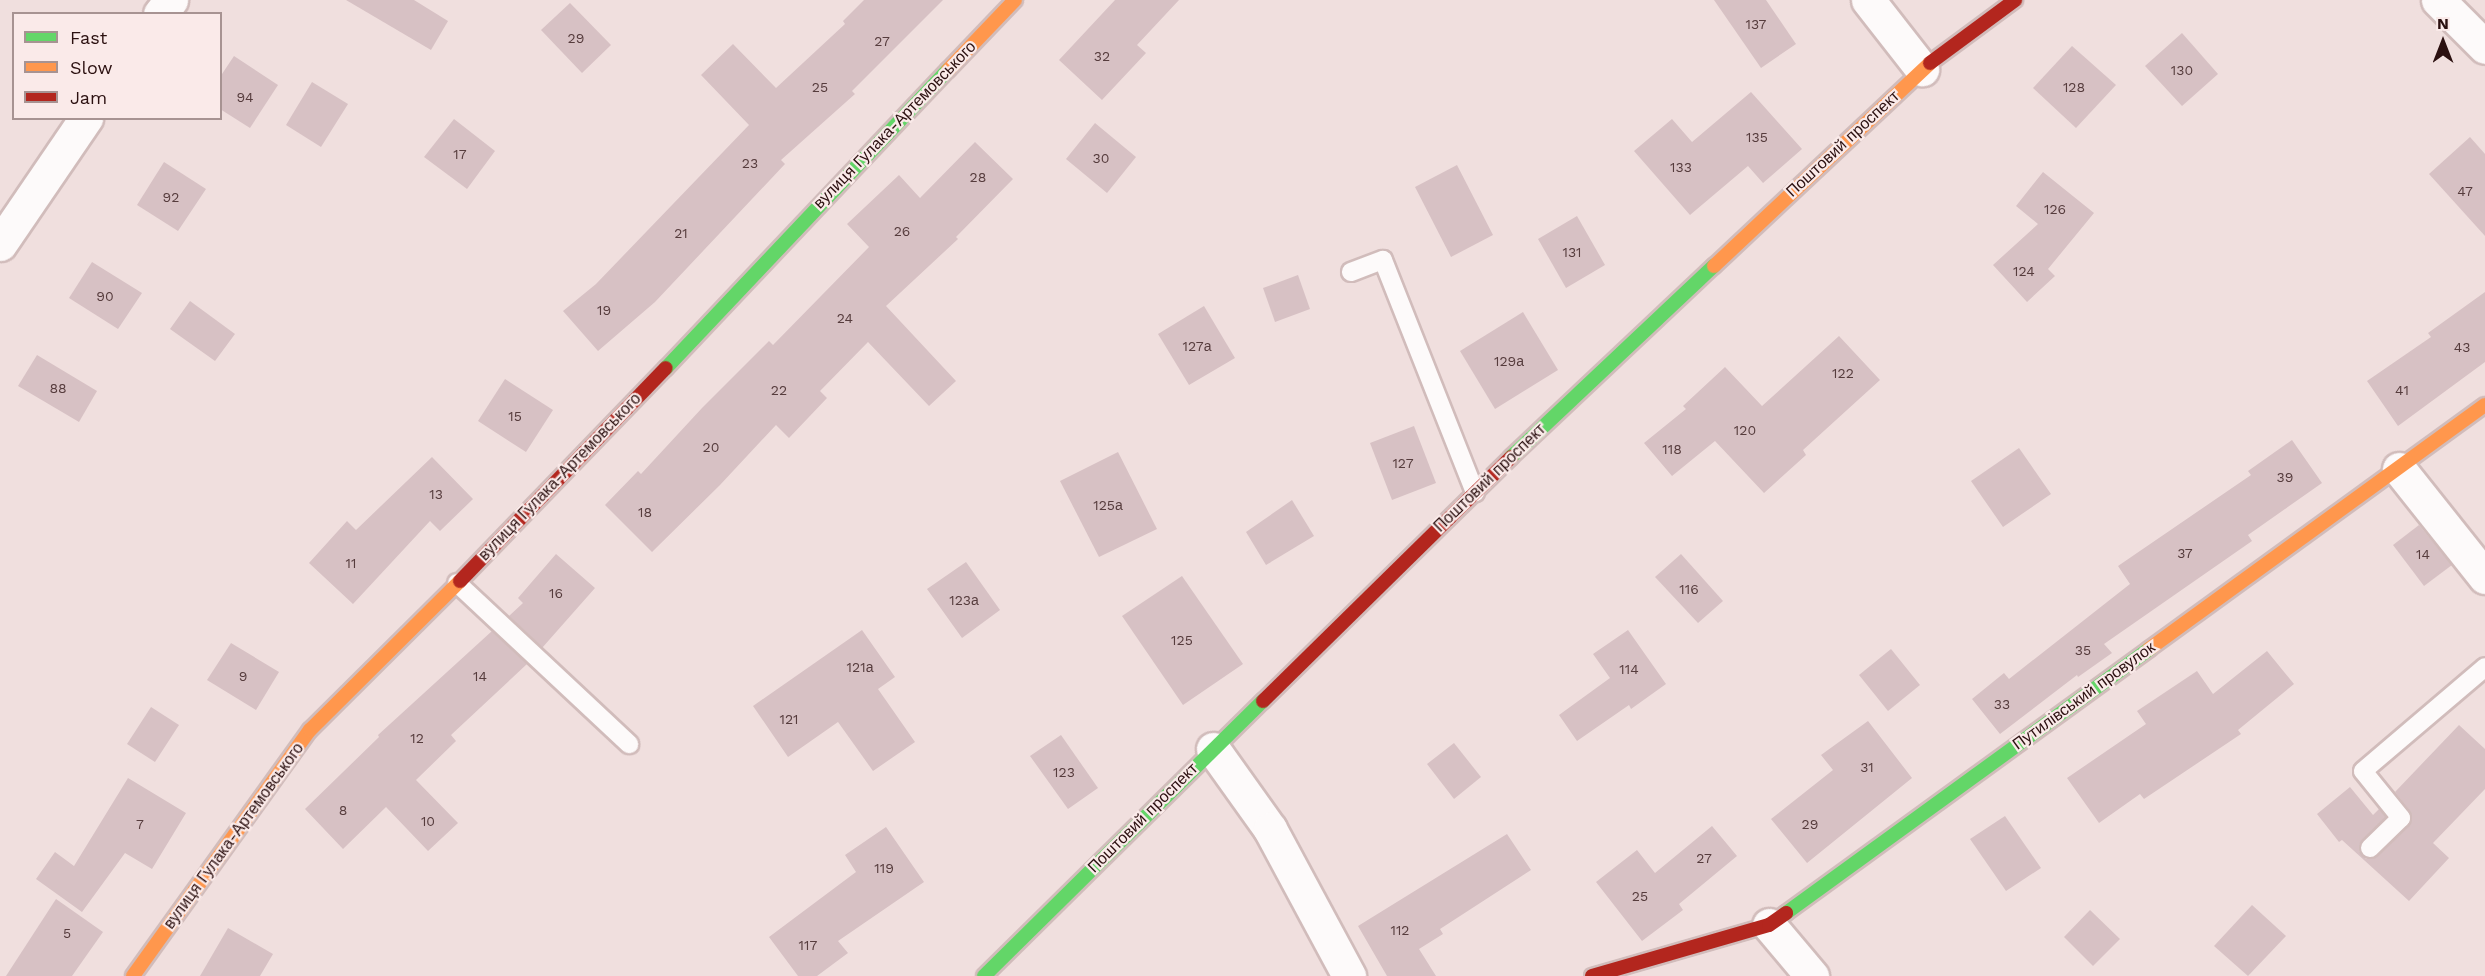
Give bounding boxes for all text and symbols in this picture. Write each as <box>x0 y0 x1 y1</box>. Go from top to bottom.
legend <box>12 12 222 120</box>
north arrow <box>2413 12 2473 72</box>
text: N <box>2437 14 2449 33</box>
house number: 137 <box>1746 16 1766 32</box>
text: Fast <box>70 27 107 48</box>
house number: 29 <box>568 30 584 46</box>
house number: 27 <box>874 33 890 49</box>
street label: вулиця Гулака-Артемовського <box>810 37 980 213</box>
house number: 32 <box>1094 48 1110 64</box>
text: Slow <box>70 57 113 78</box>
house number: 130 <box>2171 62 2193 78</box>
house number: 25 <box>812 79 828 95</box>
house number: 128 <box>2063 79 2085 95</box>
text: Jam <box>70 87 107 108</box>
street label: Поштовий проспект <box>1782 87 1904 201</box>
house number: 94 <box>236 89 254 105</box>
house number: 135 <box>1746 129 1768 145</box>
house number: 17 <box>453 146 467 162</box>
house number: 30 <box>1093 150 1109 166</box>
house number: 23 <box>742 155 758 171</box>
house number: 133 <box>1670 159 1692 175</box>
house number: 28 <box>970 169 986 185</box>
house number: 47 <box>2457 183 2473 199</box>
house number: 92 <box>163 189 179 205</box>
house number: 126 <box>2044 201 2066 217</box>
house number: 26 <box>894 223 910 239</box>
house number: 21 <box>674 225 688 241</box>
house number: 131 <box>1562 244 1582 260</box>
house number: 124 <box>2013 263 2035 279</box>
house number: 90 <box>96 288 114 304</box>
house number: 19 <box>597 302 611 318</box>
house number: 24 <box>837 310 853 326</box>
house number: 127а <box>1183 338 1211 354</box>
house number: 43 <box>2454 339 2470 355</box>
house number: 129а <box>1494 353 1524 369</box>
house number: 122 <box>1832 365 1854 381</box>
house number: 88 <box>49 380 67 396</box>
house number: 22 <box>771 382 787 398</box>
house number: 41 <box>2395 382 2409 398</box>
street label: вулиця Гулака-Артемовського <box>475 389 645 565</box>
house number: 15 <box>508 408 522 424</box>
street label: Поштовий проспект <box>1430 420 1550 536</box>
house number: 120 <box>1734 422 1756 438</box>
house number: 20 <box>703 439 719 455</box>
house number: 118 <box>1662 441 1682 457</box>
house number: 127 <box>1392 455 1414 471</box>
house number: 39 <box>2277 469 2293 485</box>
house number: 13 <box>429 486 443 502</box>
house number: 125а <box>1093 497 1123 513</box>
house number: 18 <box>638 504 652 520</box>
house number: 37 <box>2177 545 2193 561</box>
house number: 14 <box>2416 546 2430 562</box>
house number: 11 <box>346 555 356 571</box>
house number: 116 <box>1679 581 1699 597</box>
house number: 16 <box>549 585 563 601</box>
house number: 123а <box>949 592 979 608</box>
house number: 125 <box>1171 632 1193 648</box>
street label: Путилівський провулок <box>2009 638 2159 754</box>
house number: 35 <box>2075 642 2091 658</box>
house number: 121а <box>847 659 873 675</box>
house number: 114 <box>1619 661 1639 677</box>
house number: 9 <box>239 668 247 684</box>
house number: 14 <box>473 668 487 684</box>
house number: 33 <box>1994 696 2010 712</box>
house number: 121 <box>779 711 799 727</box>
house number: 12 <box>410 730 424 746</box>
street label: вулиця Гулака-Артемовського <box>160 739 308 933</box>
street label: Поштовий проспект <box>1084 759 1202 877</box>
house number: 31 <box>1860 759 1874 775</box>
house number: 123 <box>1053 764 1075 780</box>
house number: 8 <box>339 802 347 818</box>
house number: 10 <box>421 813 435 829</box>
house number: 7 <box>136 816 144 832</box>
house number: 29 <box>1802 816 1818 832</box>
house number: 27 <box>1696 850 1712 866</box>
house number: 119 <box>874 860 894 876</box>
house number: 25 <box>1632 888 1648 904</box>
house number: 112 <box>1390 922 1410 938</box>
house number: 5 <box>63 925 71 941</box>
house number: 117 <box>799 937 817 953</box>

